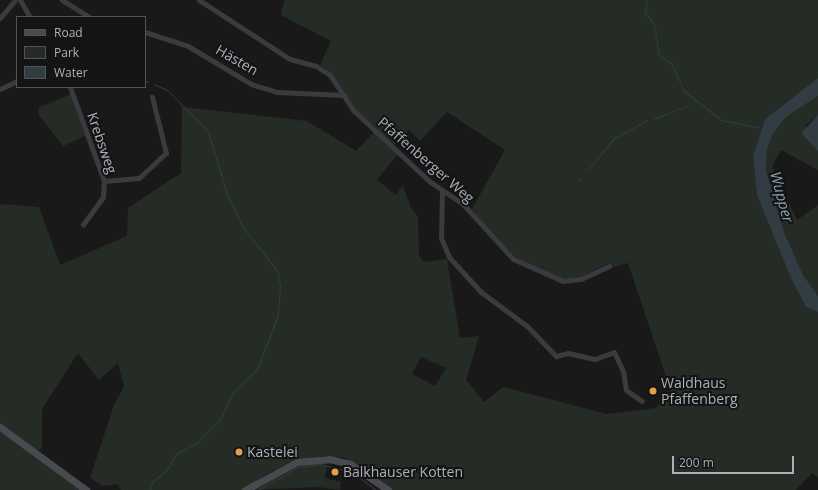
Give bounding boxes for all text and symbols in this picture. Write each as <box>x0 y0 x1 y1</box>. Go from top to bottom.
legend <box>16 16 146 88</box>
text: Road <box>54 24 83 41</box>
street label: Hästen <box>213 41 261 79</box>
text: Park <box>54 44 79 61</box>
text: Water <box>54 64 88 81</box>
street label: Krebsweg <box>84 110 120 176</box>
street label: Pfaffenberger Weg <box>374 114 478 206</box>
water label: Wupper <box>767 169 797 225</box>
place label: Waldhaus Pfaffenberg <box>661 375 738 408</box>
marker: Waldhaus Pfaffenberg <box>648 386 658 396</box>
place label: Kastelei <box>247 444 298 460</box>
marker: Kastelei <box>234 447 244 457</box>
scale bar <box>674 448 796 474</box>
text: 200 m <box>679 454 714 471</box>
place label: Balkhauser Kotten <box>343 464 463 480</box>
marker: Balkhauser Kotten <box>330 467 340 477</box>

